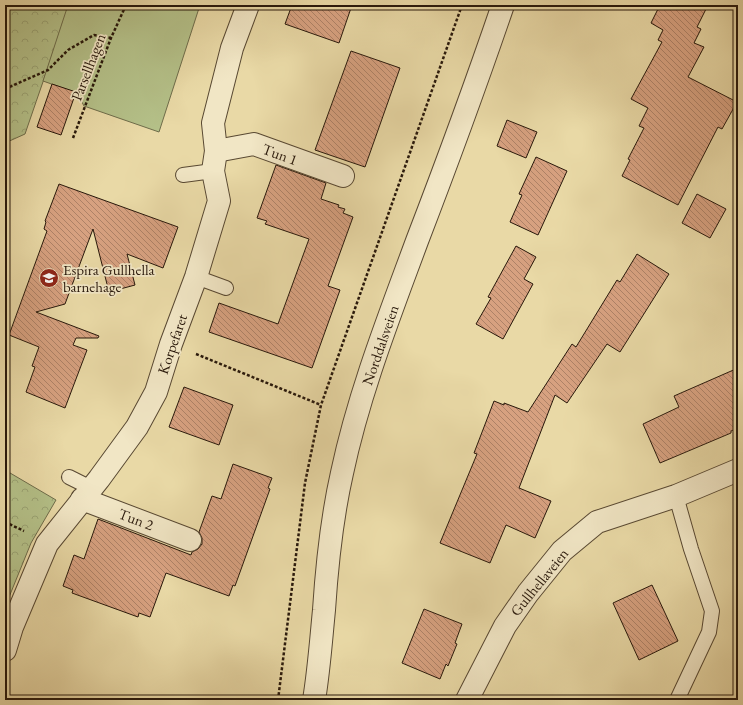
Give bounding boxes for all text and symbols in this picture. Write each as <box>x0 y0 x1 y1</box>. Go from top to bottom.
street label: Parsellhagen <box>67 31 110 103</box>
street label: Tun 1 <box>260 139 300 169</box>
place label: Espira Gullhella barnehage <box>63 260 155 296</box>
school or university icon: Espira Gullhella barnehage <box>38 267 60 289</box>
street label: Norddalsveien <box>357 302 403 388</box>
street label: Korpefaret <box>153 311 191 377</box>
street label: Tun 2 <box>116 504 157 535</box>
street label: Gullhellaveien <box>506 544 572 620</box>

